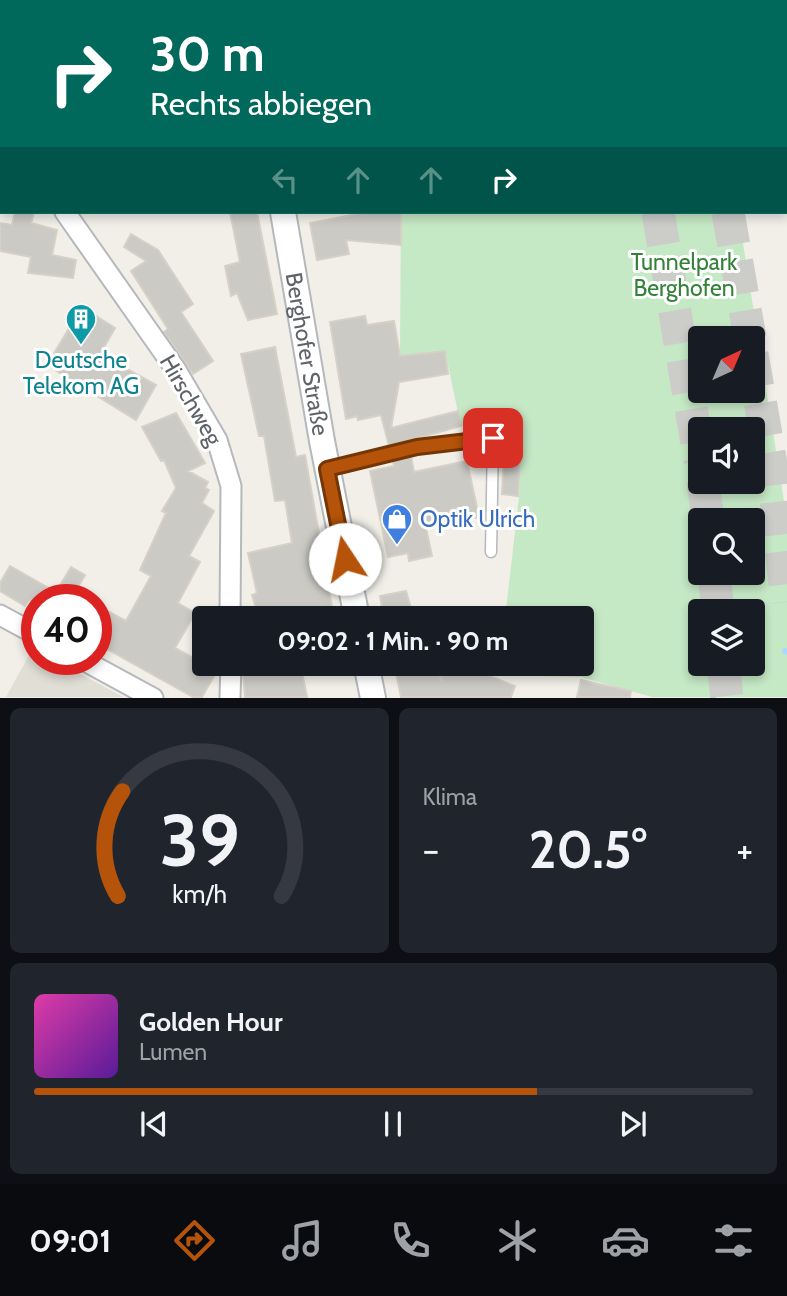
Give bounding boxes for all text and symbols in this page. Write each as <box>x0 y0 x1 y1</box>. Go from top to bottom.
text: 30 m <box>150 24 265 83</box>
icon: right <box>35 28 126 119</box>
text: Rechts abbiegen <box>150 84 372 123</box>
icon: left <box>266 161 304 199</box>
icon: ahead <box>339 161 377 199</box>
icon: ahead <box>412 161 450 199</box>
icon: right <box>485 161 523 199</box>
park label: Tunnelpark Berghofen <box>631 248 738 302</box>
street label: Berghofer Straße <box>280 270 335 438</box>
building icon: Deutsche Telekom AG <box>64 302 98 346</box>
north arrow <box>688 326 765 402</box>
map controls <box>688 326 765 676</box>
place label: Deutsche Telekom AG <box>23 346 139 400</box>
street label: Hirschweg <box>154 350 228 451</box>
pin <box>463 408 523 468</box>
button: sound <box>688 417 765 494</box>
icon: arrive <box>474 419 512 457</box>
shop icon: Optik Ulrich <box>380 502 414 546</box>
place label: Optik Ulrich <box>420 505 535 533</box>
button: search <box>688 508 765 585</box>
position arrow <box>308 522 382 596</box>
speed limit sign: 40 <box>21 584 112 675</box>
button: layers <box>688 599 765 676</box>
text: 09:02 · 1 Min. · 90 m <box>278 625 508 657</box>
text: Klima <box>423 783 477 811</box>
text: 39 <box>159 797 239 885</box>
text: 20.5° <box>529 818 647 881</box>
text: − <box>423 826 439 873</box>
text: + <box>736 826 753 873</box>
text: km/h <box>172 879 227 909</box>
text: Golden Hour <box>139 1006 282 1038</box>
text: Lumen <box>139 1038 207 1066</box>
icon: previous <box>135 1105 173 1143</box>
icon: pause <box>374 1105 412 1143</box>
icon: next <box>614 1105 652 1143</box>
icon: directions <box>170 1216 219 1265</box>
icon: music <box>278 1216 327 1265</box>
icon: phone <box>386 1216 435 1265</box>
icon: climate <box>493 1216 542 1265</box>
icon: car <box>601 1216 650 1265</box>
icon: filters <box>709 1216 758 1265</box>
text: 09:01 <box>29 1221 111 1260</box>

